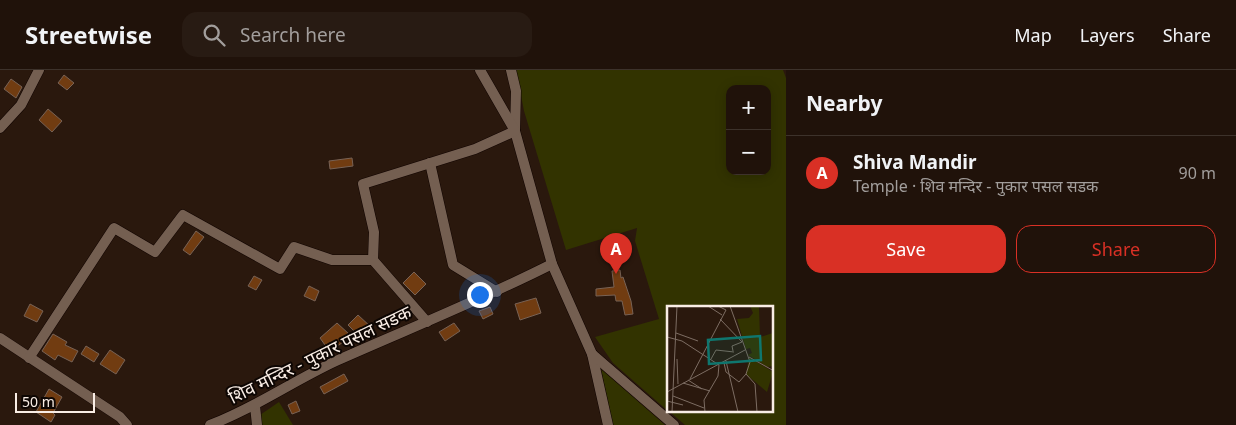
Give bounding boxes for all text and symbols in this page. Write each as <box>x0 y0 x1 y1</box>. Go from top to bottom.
search box <box>182 12 532 57</box>
text: Streetwise <box>25 18 152 51</box>
icon: search <box>200 21 228 49</box>
text: Search here <box>240 22 346 48</box>
text: Map <box>1014 23 1052 47</box>
text: Layers <box>1080 23 1135 47</box>
text: Share <box>1163 23 1211 47</box>
map controls <box>726 85 771 175</box>
button: + <box>726 85 771 130</box>
text: Nearby <box>806 89 882 117</box>
button: − <box>726 130 771 175</box>
text: Shiva Mandir <box>853 149 977 175</box>
text: A <box>816 162 828 184</box>
text: 90 m <box>1179 162 1216 184</box>
text: Temple · शिव मन्दिर - पुकार पसल सडक <box>853 175 1098 197</box>
button: Save <box>806 225 1006 273</box>
button: Share <box>1016 225 1216 273</box>
pin: A <box>600 233 632 274</box>
your location <box>467 282 493 308</box>
street label: शिव मन्दिर - पुकार पसल सडक <box>224 299 416 410</box>
inset map <box>667 306 774 412</box>
scale bar <box>15 390 95 413</box>
text: 50 m <box>22 392 55 411</box>

